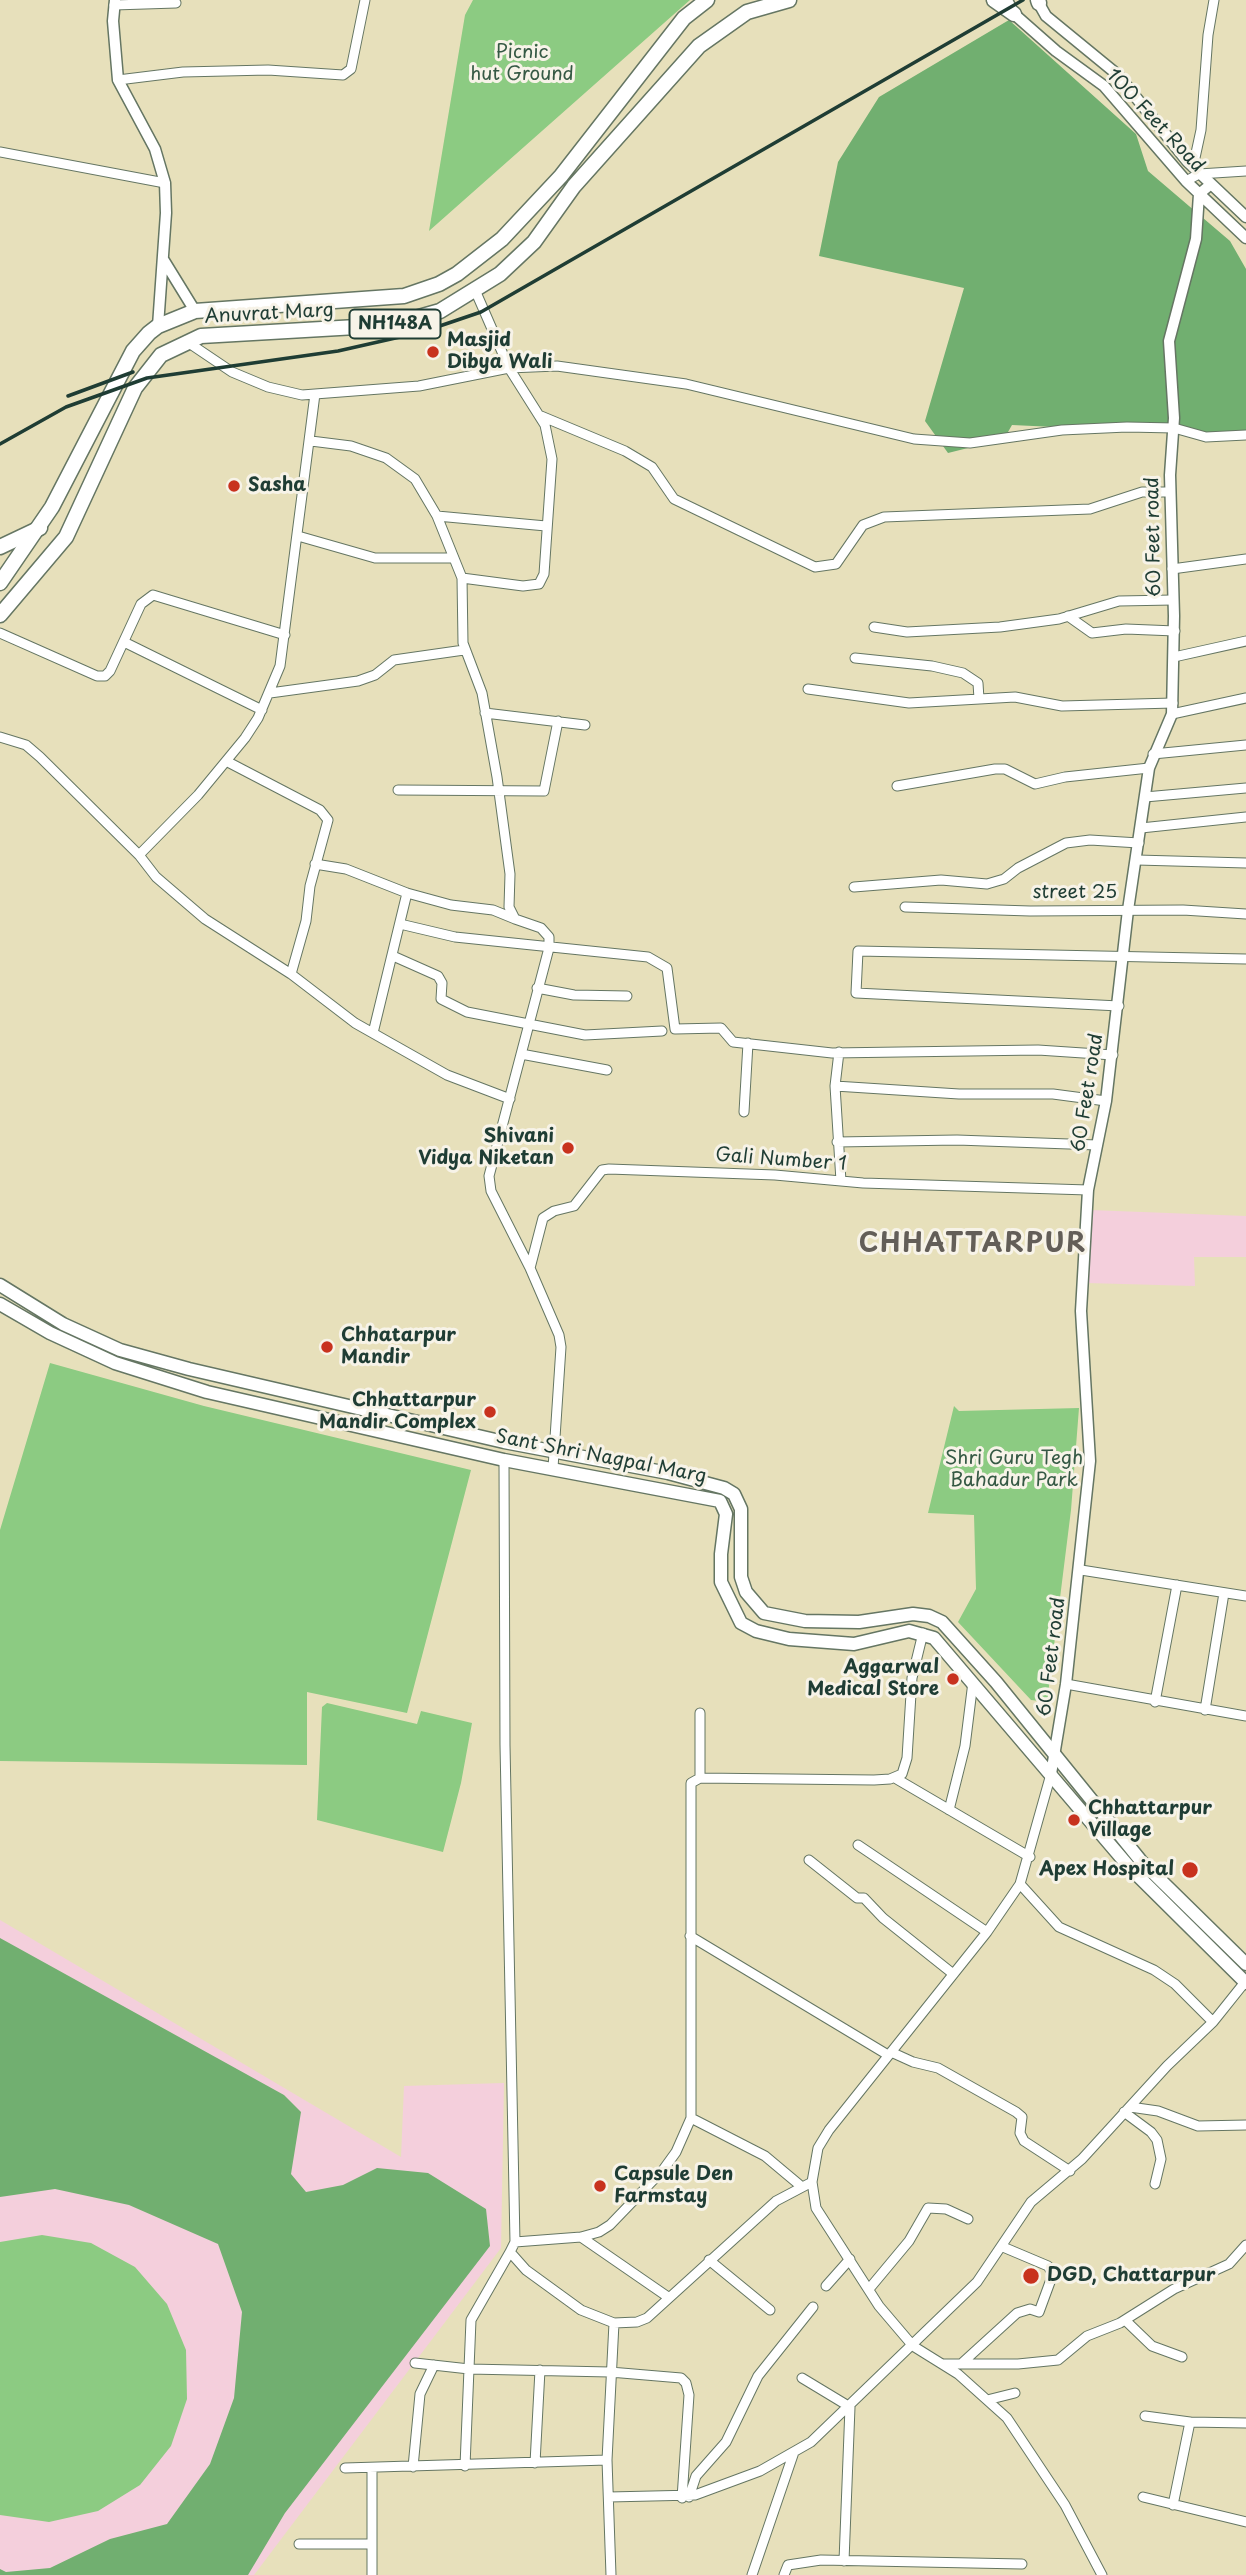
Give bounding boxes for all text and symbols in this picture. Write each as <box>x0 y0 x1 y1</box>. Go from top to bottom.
park label: Picnic hut Ground <box>470 42 574 86</box>
street label: 100 Feet Road <box>1101 64 1209 178</box>
street label: Anuvrat Marg <box>204 299 334 329</box>
road number: NH148A <box>350 310 440 338</box>
place label: Masjid Dibya Wali <box>447 330 552 374</box>
marker: Masjid Dibya Wali <box>425 344 441 360</box>
place label: Sasha <box>248 475 306 497</box>
street label: 60 Feet road <box>1142 477 1166 597</box>
marker: Sasha <box>226 478 242 494</box>
street label: street 25 <box>1033 882 1117 904</box>
street label: 60 Feet road <box>1067 1032 1109 1154</box>
place label: Shivani Vidya Niketan <box>418 1126 554 1170</box>
marker: Shivani Vidya Niketan <box>560 1140 576 1156</box>
street label: Gali Number 1 <box>715 1144 847 1176</box>
district label: CHHATTARPUR <box>861 1229 1085 1261</box>
place label: Chhatarpur Mandir <box>341 1325 456 1369</box>
marker: Chhatarpur Mandir <box>319 1339 335 1355</box>
place label: Chhattarpur Mandir Complex <box>319 1390 476 1434</box>
marker: Chhattarpur Mandir Complex <box>482 1404 498 1420</box>
street label: Sant Shri Nagpal Marg <box>494 1425 708 1489</box>
park label: Shri Guru Tegh Bahadur Park <box>945 1448 1083 1492</box>
street label: 60 Feet road <box>1033 1596 1071 1718</box>
place label: Aggarwal Medical Store <box>807 1657 939 1701</box>
marker: Aggarwal Medical Store <box>945 1671 961 1687</box>
place label: Chhattarpur Village <box>1088 1798 1212 1842</box>
marker: Chhattarpur Village <box>1066 1812 1082 1828</box>
place label: Apex Hospital <box>1039 1859 1174 1881</box>
marker: Apex Hospital <box>1180 1860 1200 1880</box>
place label: Capsule Den Farmstay <box>614 2164 733 2208</box>
marker: Capsule Den Farmstay <box>592 2178 608 2194</box>
place label: DGD, Chattarpur <box>1047 2265 1216 2287</box>
marker: DGD, Chattarpur <box>1021 2266 1041 2286</box>

